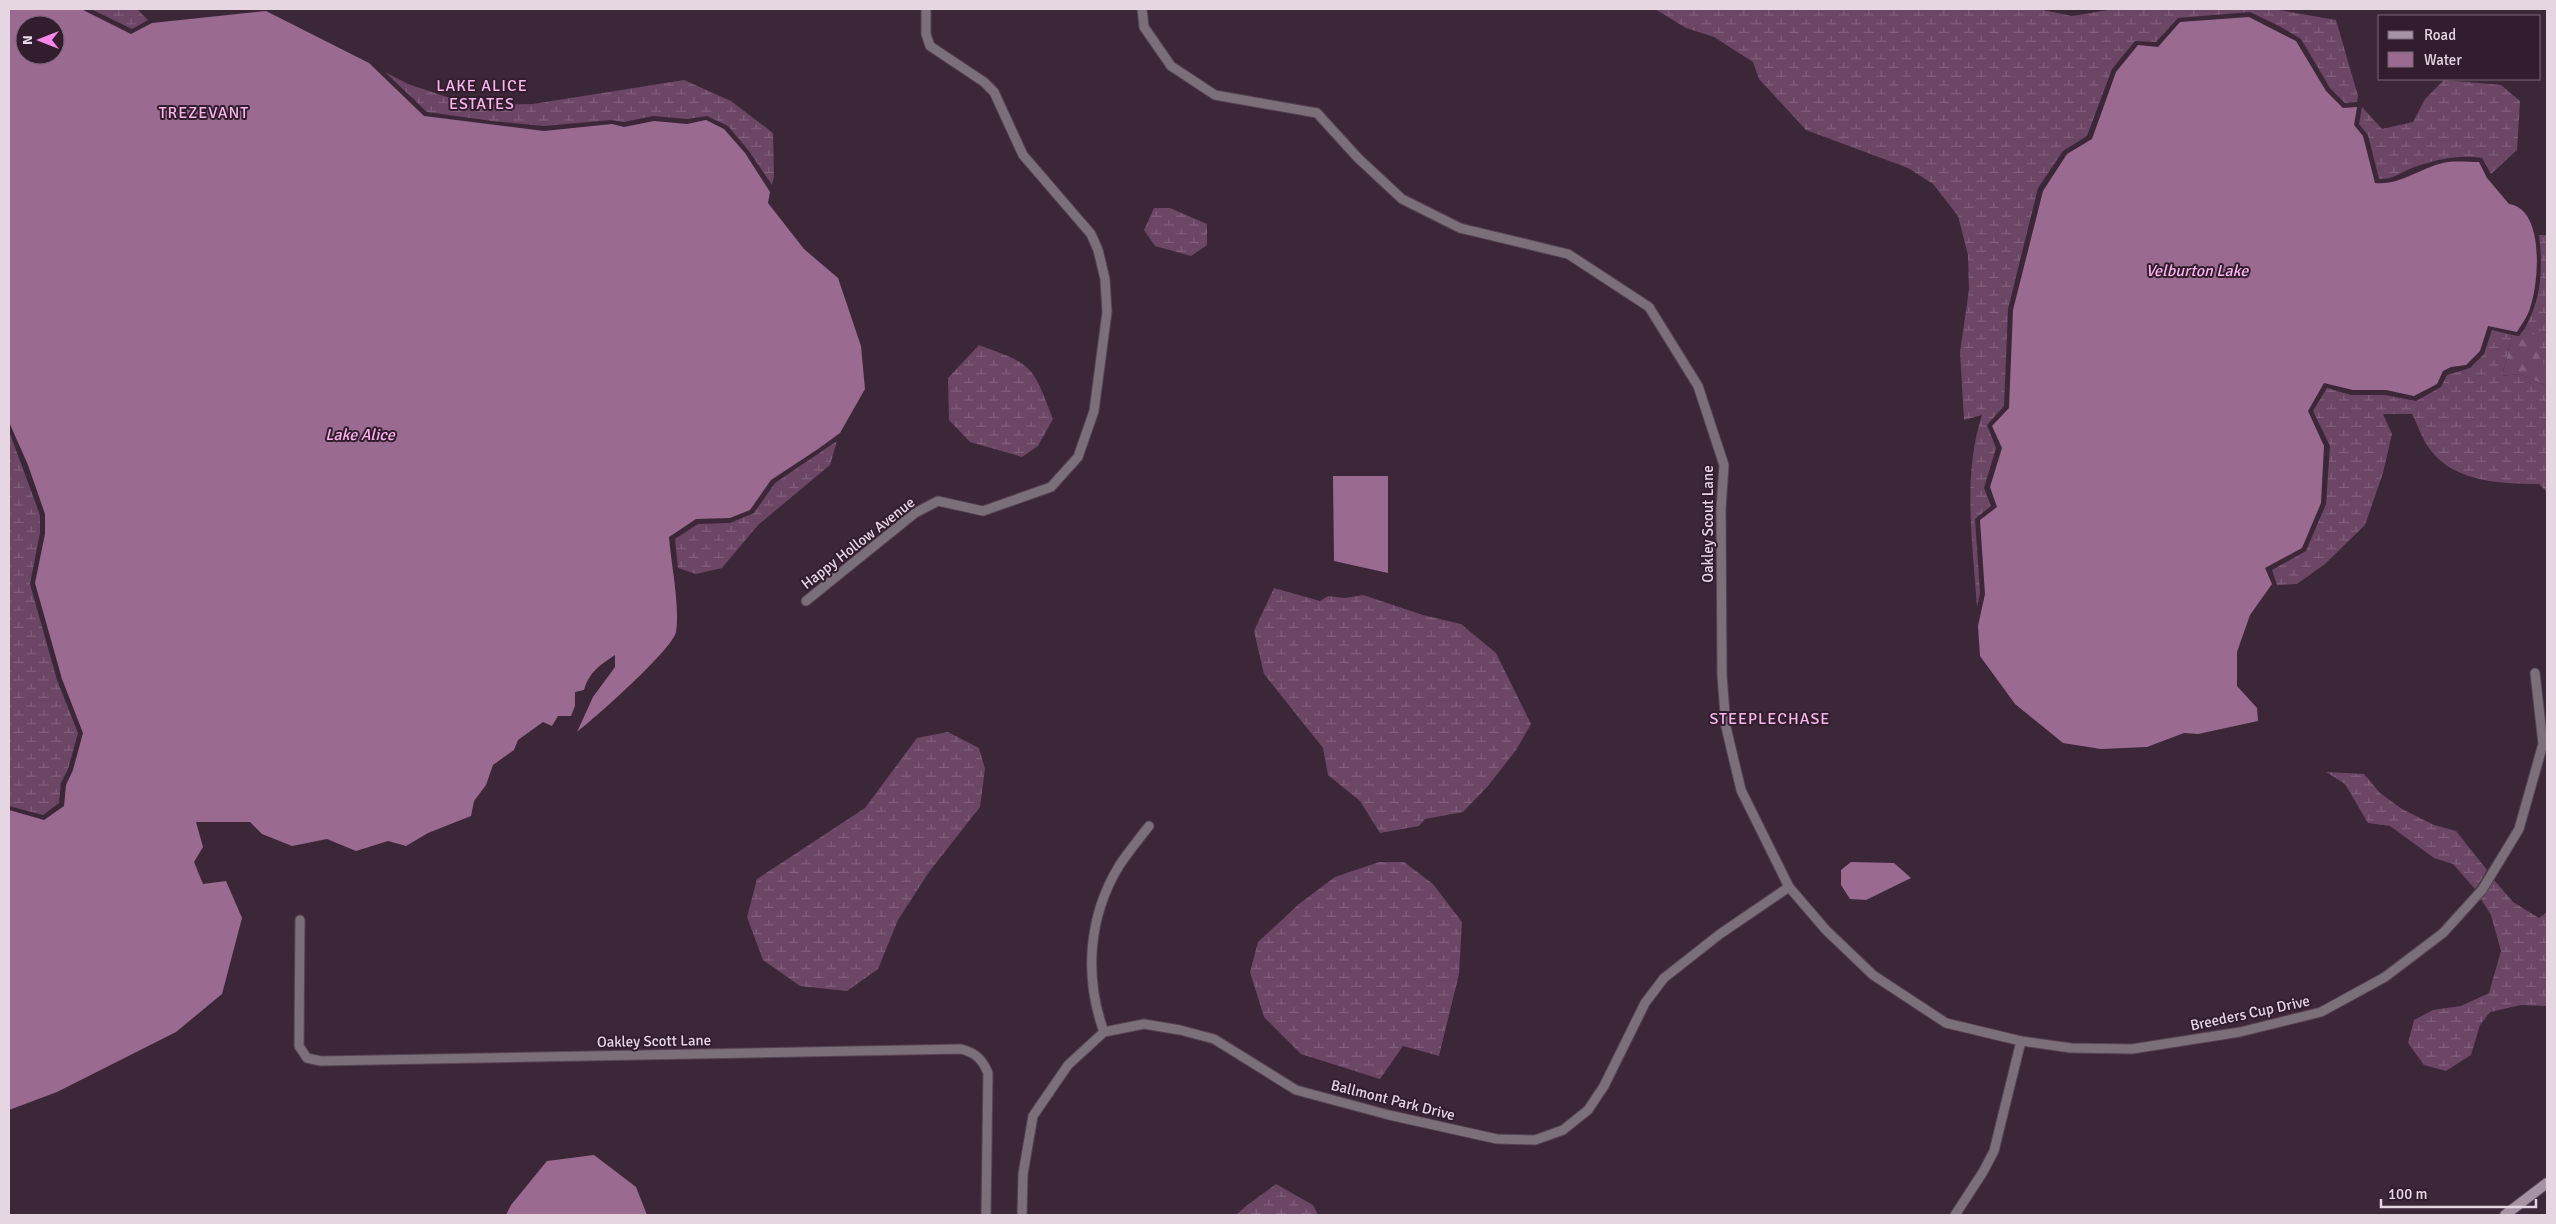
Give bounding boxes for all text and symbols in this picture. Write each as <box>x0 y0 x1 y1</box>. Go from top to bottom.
north arrow <box>15 15 65 65</box>
legend <box>2378 15 2541 80</box>
text: Road <box>2424 26 2456 44</box>
text: N <box>19 35 36 45</box>
text: Water <box>2424 51 2462 69</box>
district label: LAKE ALICE ESTATES <box>436 76 528 114</box>
district label: TREZEVANT <box>159 103 249 123</box>
water label: Velburton Lake <box>2146 261 2249 281</box>
water label: Lake Alice <box>325 425 396 445</box>
street label: Oakley Scout Lane <box>1699 465 1717 583</box>
street label: Happy Hollow Avenue <box>798 493 918 593</box>
district label: STEEPLECHASE <box>1710 709 1830 729</box>
street label: Breeders Cup Drive <box>2188 992 2312 1034</box>
street label: Oakley Scott Lane <box>597 1031 711 1051</box>
street label: Ballmont Park Drive <box>1329 1076 1457 1124</box>
scale bar <box>2381 1176 2536 1208</box>
text: 100 m <box>2388 1185 2428 1203</box>

